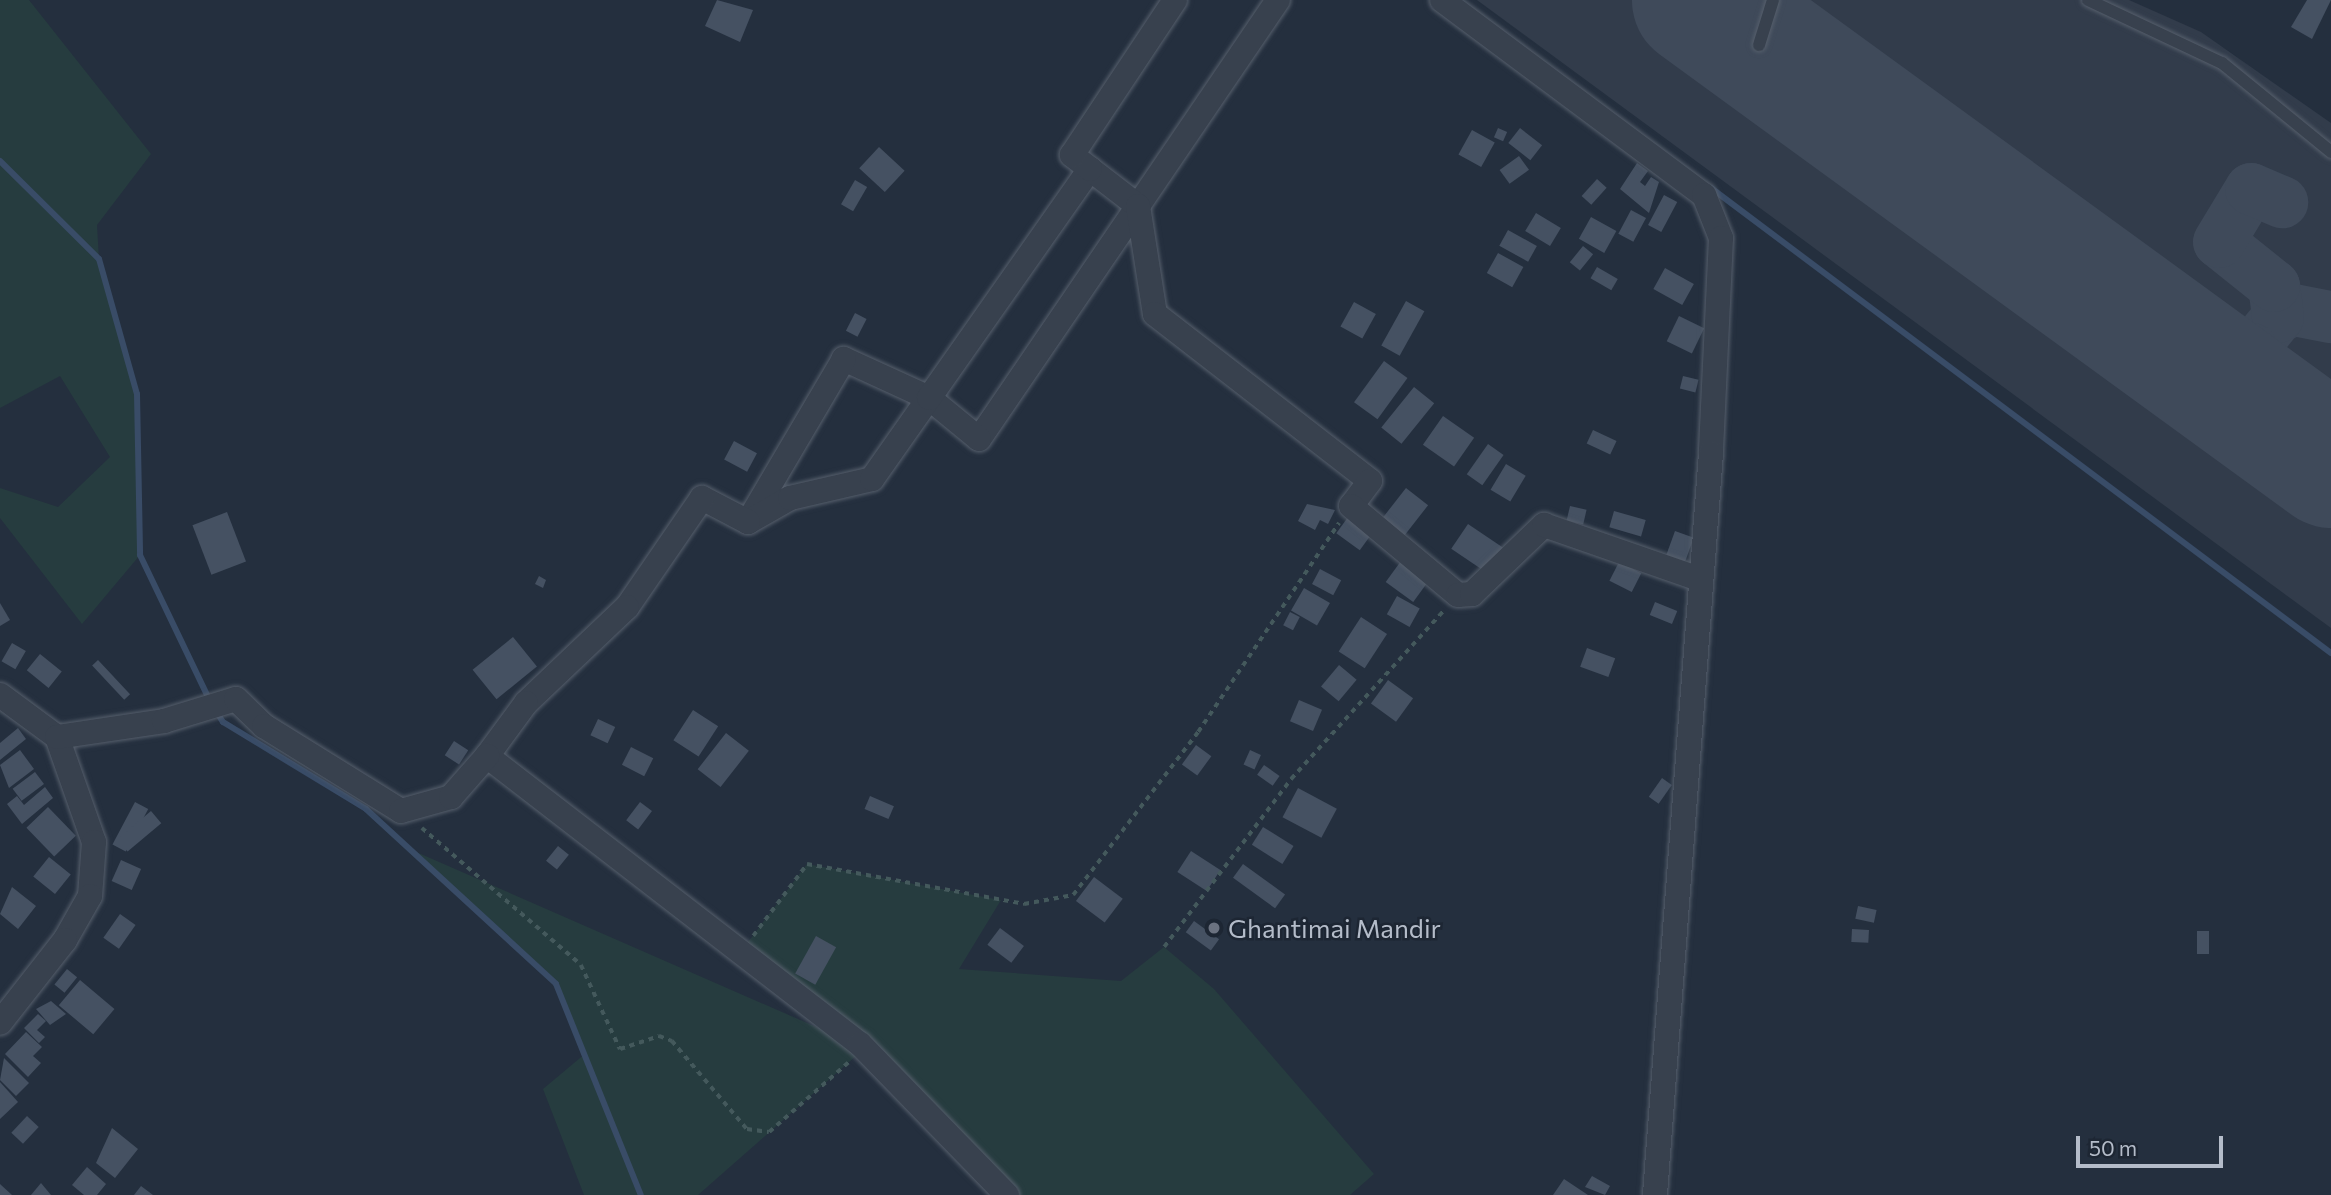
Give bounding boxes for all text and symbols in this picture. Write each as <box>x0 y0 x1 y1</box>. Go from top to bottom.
place label: Ghantimai Mandir <box>1228 912 1441 944</box>
marker: Ghantimai Mandir <box>1206 920 1222 936</box>
scale bar <box>2079 1122 2226 1166</box>
text: 50 m <box>2089 1135 2137 1160</box>

